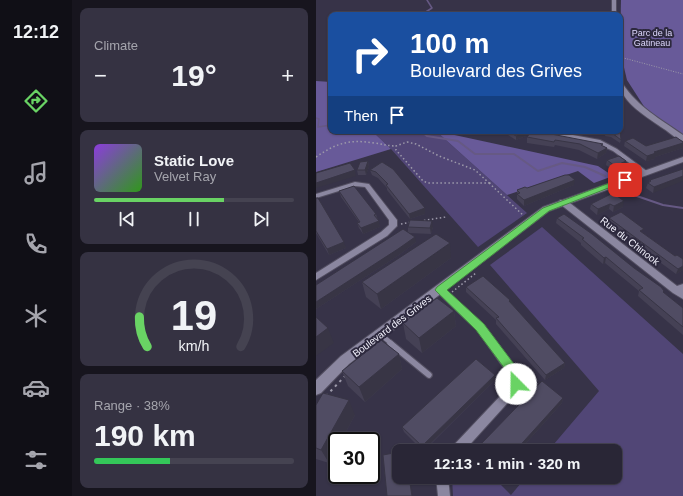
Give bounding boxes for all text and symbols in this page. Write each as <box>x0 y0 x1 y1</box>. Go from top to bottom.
text: 12:12 <box>13 22 59 42</box>
icon: right <box>344 28 396 80</box>
text: 100 m <box>410 28 489 59</box>
park label: Parc de la Gatineau <box>632 28 672 48</box>
text: Climate <box>94 38 138 53</box>
text: 19° <box>171 59 217 92</box>
text: Boulevard des Grives <box>410 61 582 81</box>
text: − <box>94 63 107 88</box>
text: + <box>281 63 294 88</box>
icon: directions <box>22 87 50 115</box>
icon: arrive <box>386 104 408 126</box>
text: Then <box>344 107 378 124</box>
text: Static Love <box>154 152 234 169</box>
icon: music <box>22 159 50 187</box>
pin <box>608 163 642 197</box>
text: Velvet Ray <box>154 169 216 184</box>
icon: arrive <box>614 169 636 191</box>
icon: previous <box>116 208 138 230</box>
icon: pause <box>183 208 205 230</box>
icon: next <box>250 208 272 230</box>
street label: Rue du Chinook <box>598 215 662 268</box>
icon: phone <box>22 230 50 258</box>
text: 19 <box>171 292 217 339</box>
street label: Boulevard des Grives <box>351 293 433 359</box>
icon: climate <box>22 302 50 330</box>
text: km/h <box>179 338 210 354</box>
position arrow <box>495 363 537 405</box>
icon: car <box>22 374 50 402</box>
text: Range · 38% <box>94 398 170 413</box>
text: 190 km <box>94 419 196 452</box>
speed limit sign: 30 <box>328 432 380 484</box>
icon: filters <box>22 446 50 474</box>
text: 12:13 · 1 min · 320 m <box>434 455 580 472</box>

